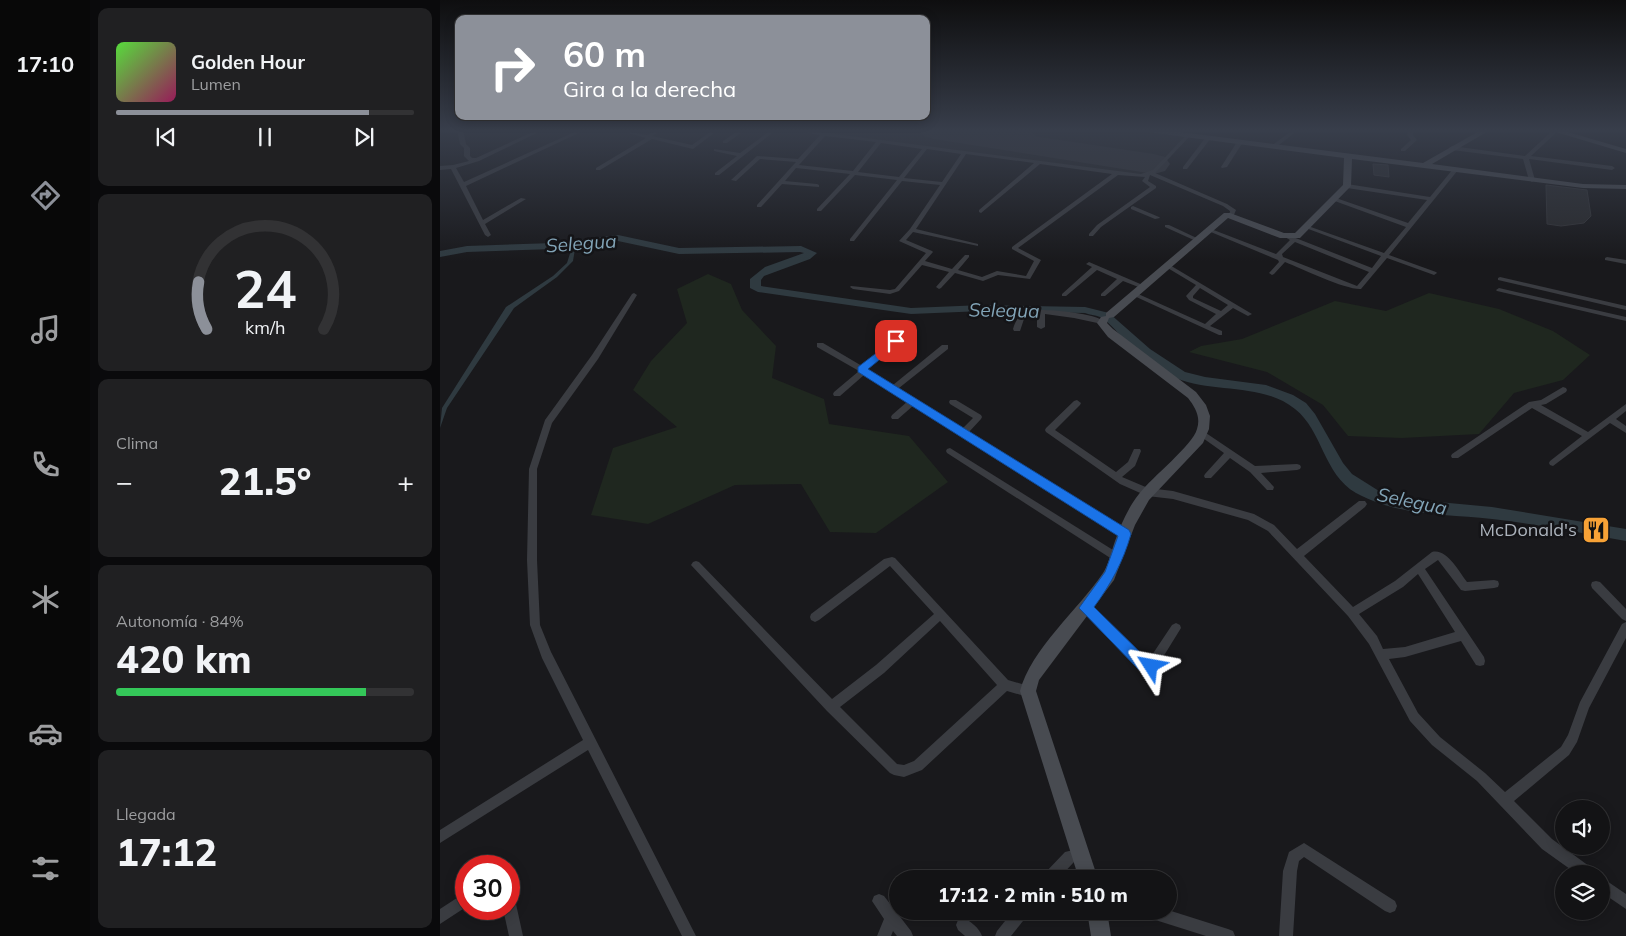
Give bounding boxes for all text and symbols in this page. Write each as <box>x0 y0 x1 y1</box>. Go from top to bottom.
text: 60 m <box>563 32 646 76</box>
icon: right <box>480 35 545 100</box>
text: 17:10 <box>16 50 74 78</box>
text: Golden Hour <box>191 50 305 74</box>
text: Lumen <box>191 74 241 94</box>
text: Gira a la derecha <box>563 75 736 103</box>
icon: previous <box>152 123 180 151</box>
icon: pause <box>251 123 279 151</box>
icon: next <box>350 123 378 151</box>
icon: directions <box>28 178 63 213</box>
water label: Selegua <box>545 229 617 257</box>
text: 24 <box>234 256 296 321</box>
water label: Selegua <box>968 297 1040 323</box>
icon: music <box>28 312 63 347</box>
text: km/h <box>245 316 285 338</box>
pin <box>875 320 917 362</box>
icon: arrive <box>882 327 910 355</box>
text: Clima <box>116 433 158 453</box>
icon: phone <box>28 447 63 482</box>
text: 21.5° <box>219 457 311 505</box>
text: − <box>116 464 133 499</box>
text: + <box>397 464 414 499</box>
water label: Selegua <box>1375 482 1449 520</box>
restaurant icon: McDonald's <box>1581 515 1611 545</box>
place label: McDonald's <box>1480 518 1577 541</box>
icon: climate <box>28 582 63 617</box>
text: Autonomía · 84% <box>116 611 244 631</box>
text: 420 km <box>116 635 252 683</box>
position arrow <box>1124 639 1176 691</box>
icon: car <box>28 716 63 751</box>
map controls <box>1555 800 1610 920</box>
button: sound <box>1555 800 1610 855</box>
text: Llegada <box>116 804 176 824</box>
text: 17:12 <box>116 828 217 876</box>
icon: filters <box>28 851 63 886</box>
speed limit sign: 30 <box>455 855 520 920</box>
button: layers <box>1555 865 1610 920</box>
text: 17:12 · 2 min · 510 m <box>938 883 1128 907</box>

